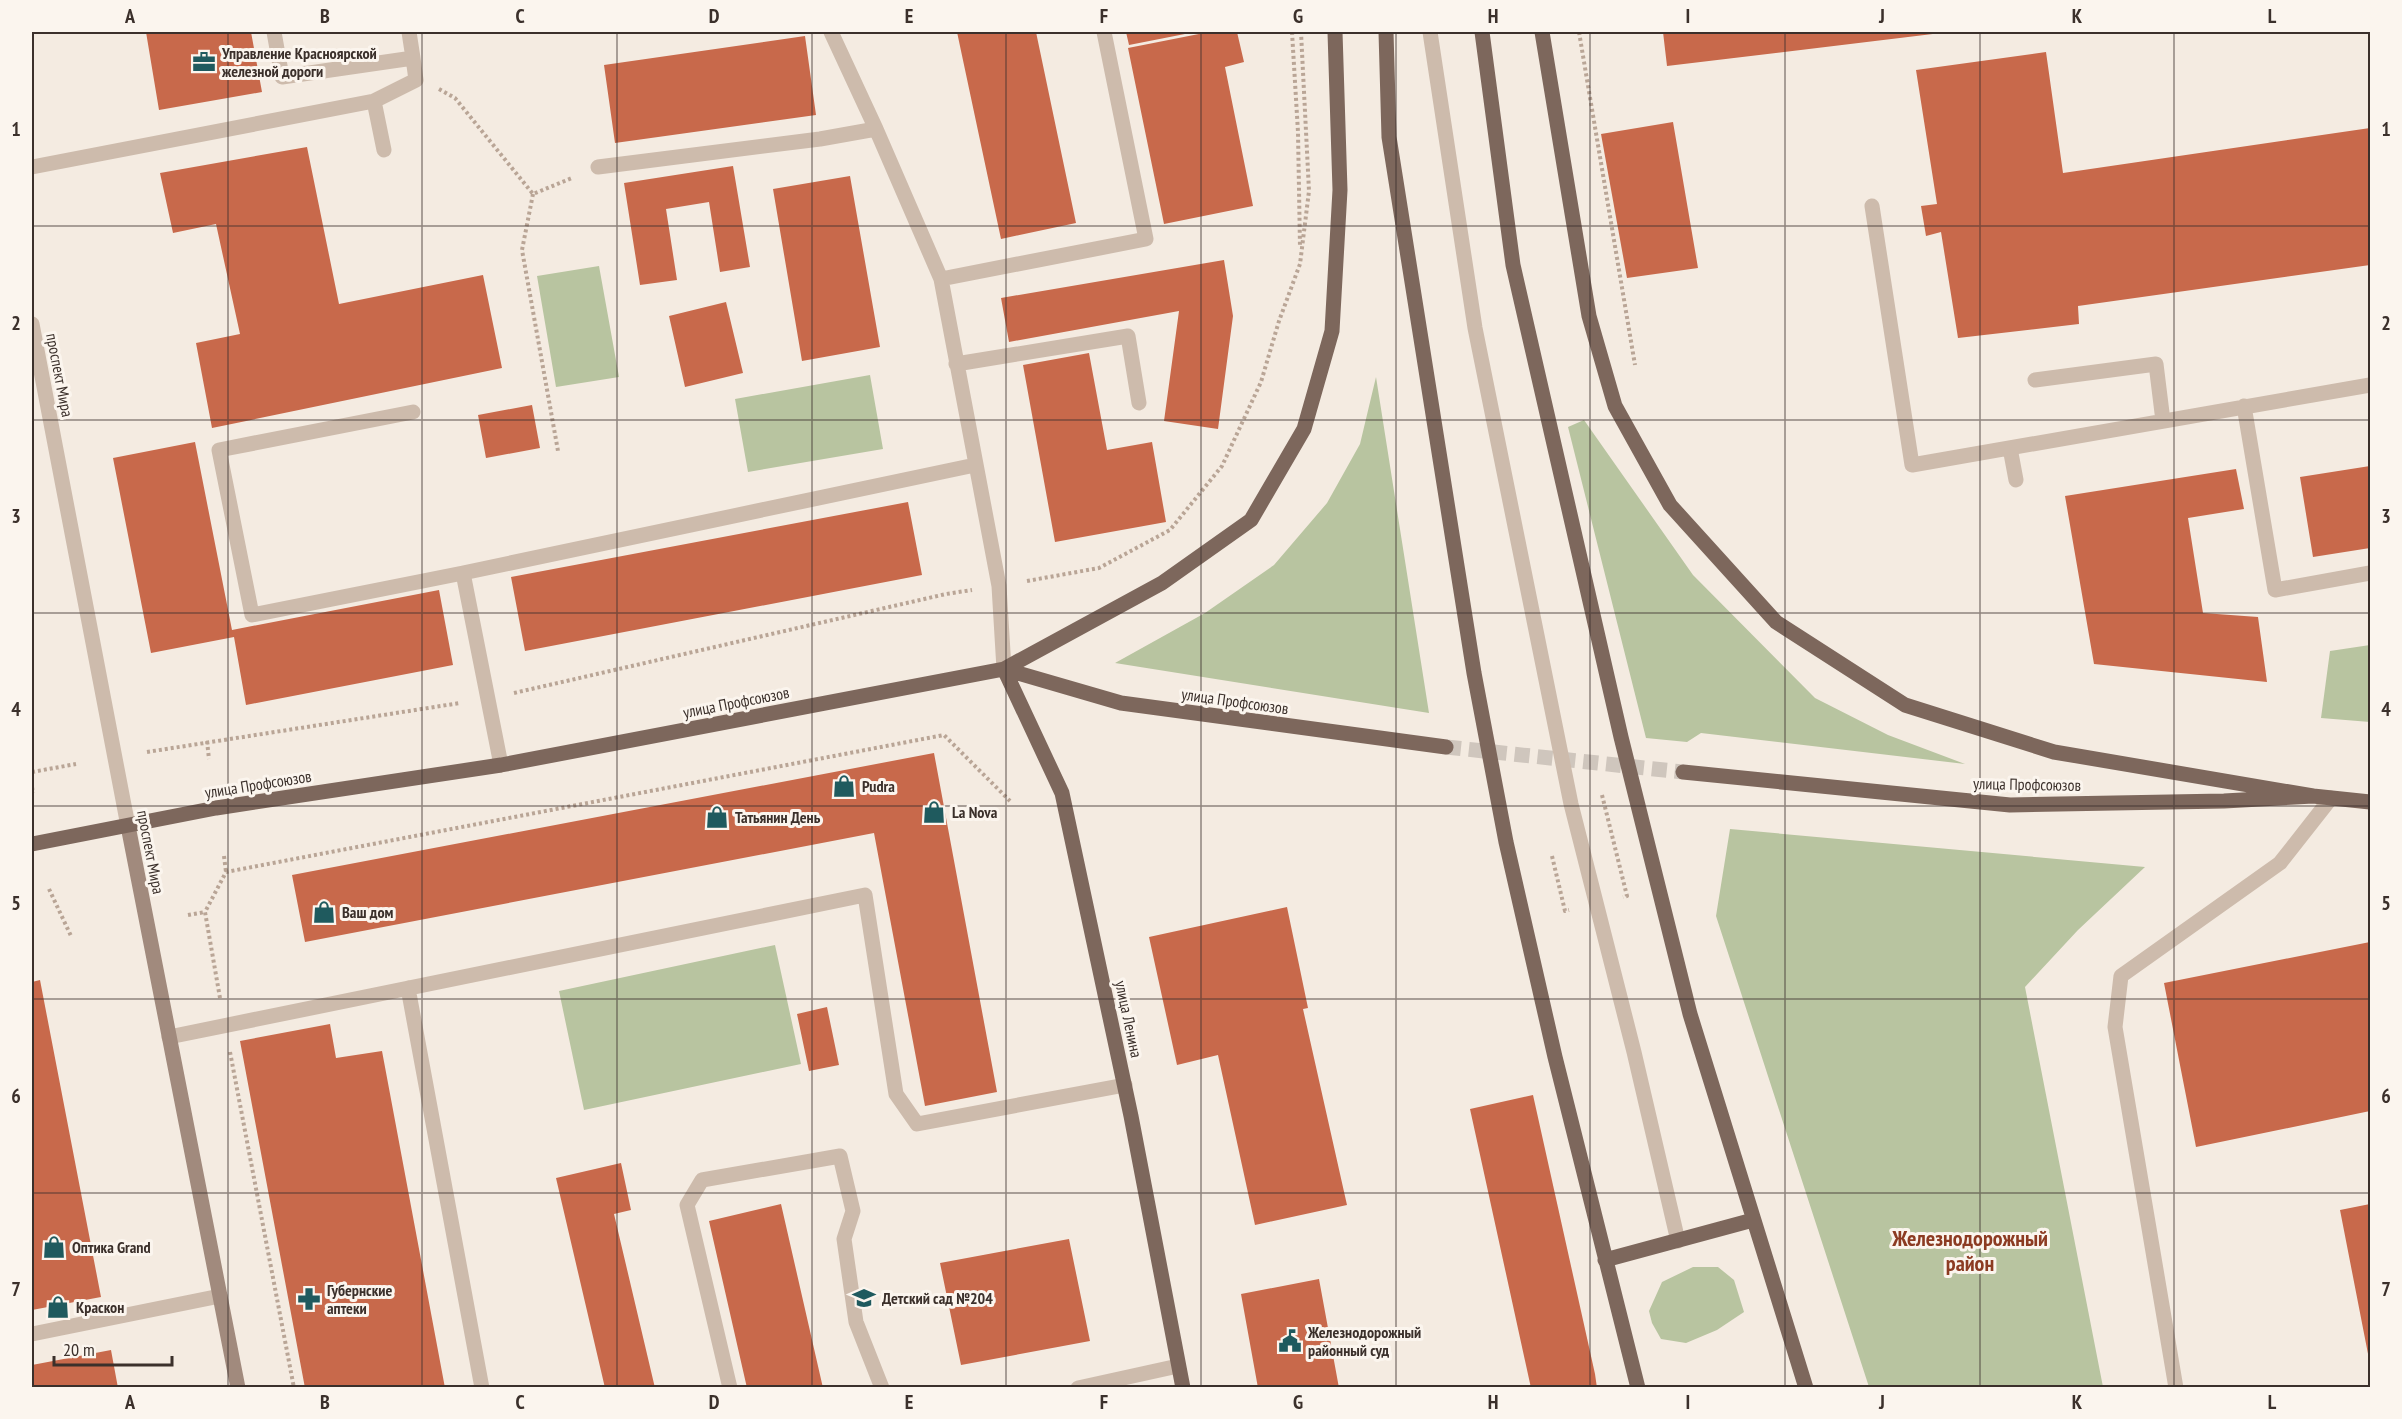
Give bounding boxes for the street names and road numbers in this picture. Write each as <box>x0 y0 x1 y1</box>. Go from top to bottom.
street label: проспект Мира <box>42 331 78 419</box>
street label: улица Профсоюзов <box>681 682 791 722</box>
street label: улица Профсоюзов <box>1180 684 1290 718</box>
street label: улица Профсоюзов <box>203 766 313 802</box>
street label: улица Профсоюзов <box>1973 773 2081 795</box>
street label: проспект Мира <box>133 808 169 896</box>
street label: улица Ленина <box>1111 979 1147 1059</box>

